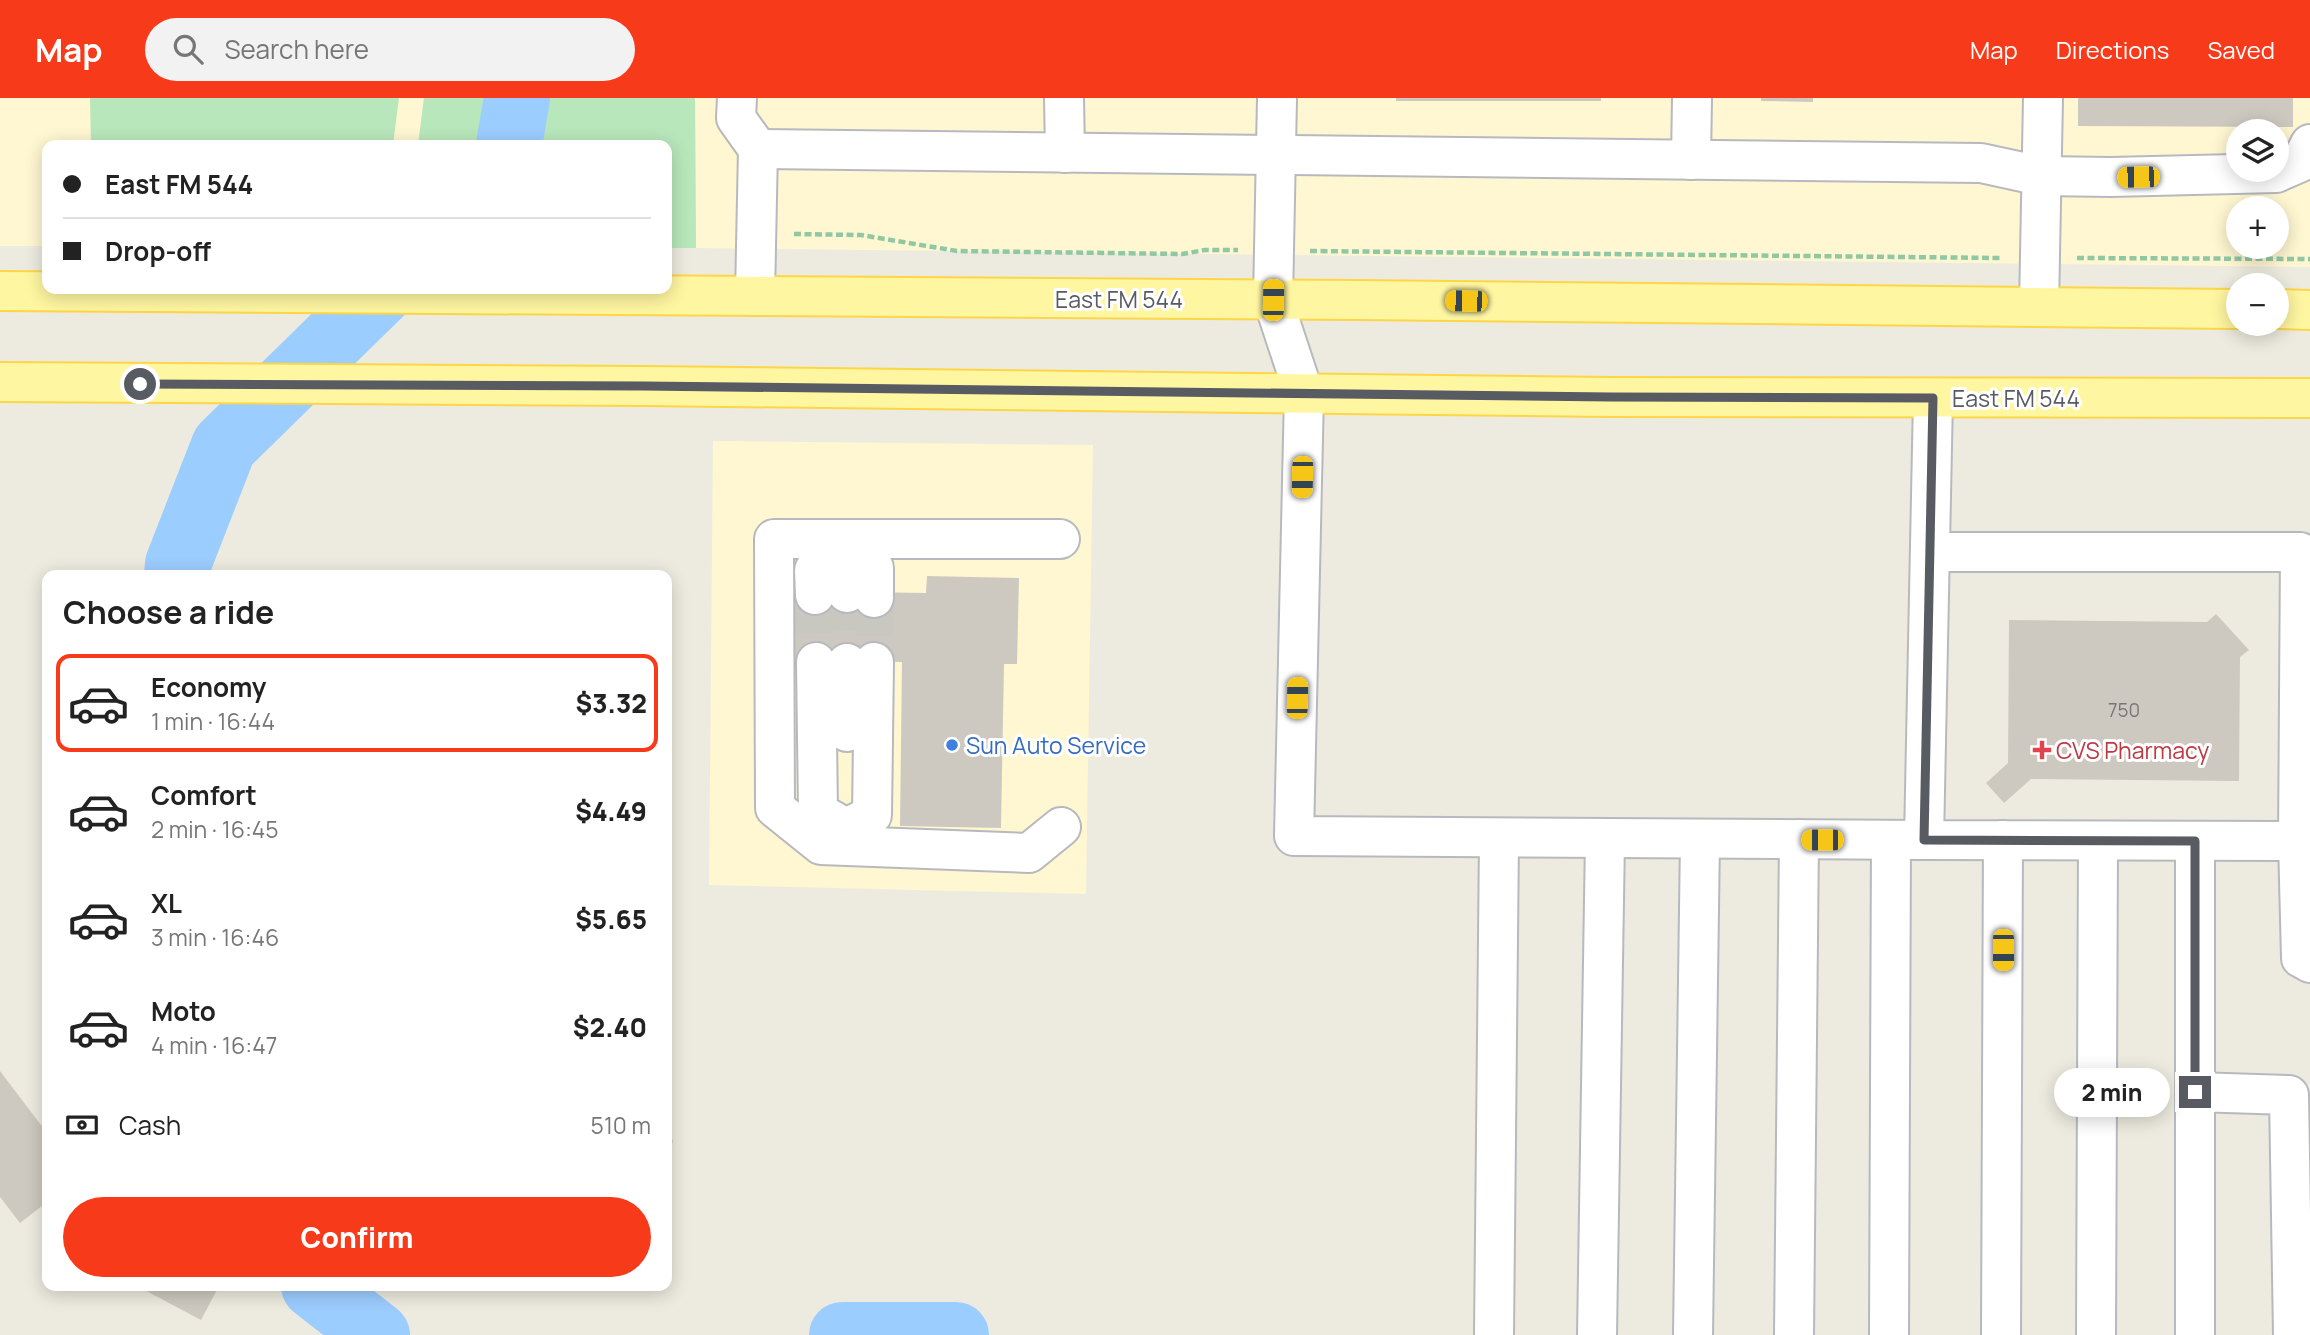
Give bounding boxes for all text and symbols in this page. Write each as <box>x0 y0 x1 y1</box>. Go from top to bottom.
search box <box>145 18 635 81</box>
text: Map <box>35 27 103 72</box>
icon: search <box>169 30 207 68</box>
text: Search here <box>225 31 369 67</box>
text: Map <box>1970 33 2018 66</box>
text: Directions <box>2056 33 2169 66</box>
text: Saved <box>2207 33 2275 66</box>
map controls <box>2226 119 2289 336</box>
button: layers <box>2226 119 2289 182</box>
text: East FM 544 <box>105 166 253 202</box>
car <box>2117 166 2160 188</box>
button: + <box>2226 196 2289 259</box>
text: Drop-off <box>105 233 211 269</box>
button: − <box>2226 273 2289 336</box>
car <box>1263 279 1284 321</box>
street label: East FM 544 <box>1055 283 1183 315</box>
car <box>1445 290 1488 312</box>
route start <box>124 368 156 400</box>
street label: East FM 544 <box>1952 382 2080 414</box>
car <box>1292 456 1313 498</box>
text: Choose a ride <box>63 590 274 634</box>
text: Economy <box>151 669 266 705</box>
icon: car <box>67 672 130 735</box>
car <box>1287 677 1308 719</box>
text: $3.32 <box>576 685 647 721</box>
house number: 750 <box>2108 697 2140 723</box>
text: 1 min · 16:44 <box>151 705 275 737</box>
place label: Sun Auto Service <box>966 729 1146 761</box>
place label: CVS Pharmacy <box>2056 734 2210 766</box>
marker: Sun Auto Service <box>944 737 960 753</box>
marker: CVS Pharmacy <box>2034 742 2050 758</box>
text: Comfort <box>151 777 257 813</box>
icon: car <box>67 780 130 843</box>
text: $4.49 <box>575 793 647 829</box>
text: 2 min · 16:45 <box>151 813 279 845</box>
car <box>1802 830 1844 851</box>
text: XL <box>151 885 182 921</box>
icon: car <box>67 888 130 951</box>
text: $5.65 <box>575 901 647 937</box>
text: 3 min · 16:46 <box>151 921 279 953</box>
car <box>1993 929 2014 971</box>
text: Moto <box>151 993 216 1029</box>
icon: car <box>67 996 130 1059</box>
text: $2.40 <box>573 1009 647 1045</box>
text: 4 min · 16:47 <box>151 1029 277 1061</box>
callout: 2 min <box>2055 1068 2170 1116</box>
text: 2 min <box>2082 1076 2143 1108</box>
route end <box>2179 1076 2211 1108</box>
icon: cash <box>63 1106 101 1144</box>
text: Cash <box>119 1107 181 1143</box>
text: 510 m <box>591 1109 651 1141</box>
button: Confirm <box>63 1197 651 1277</box>

